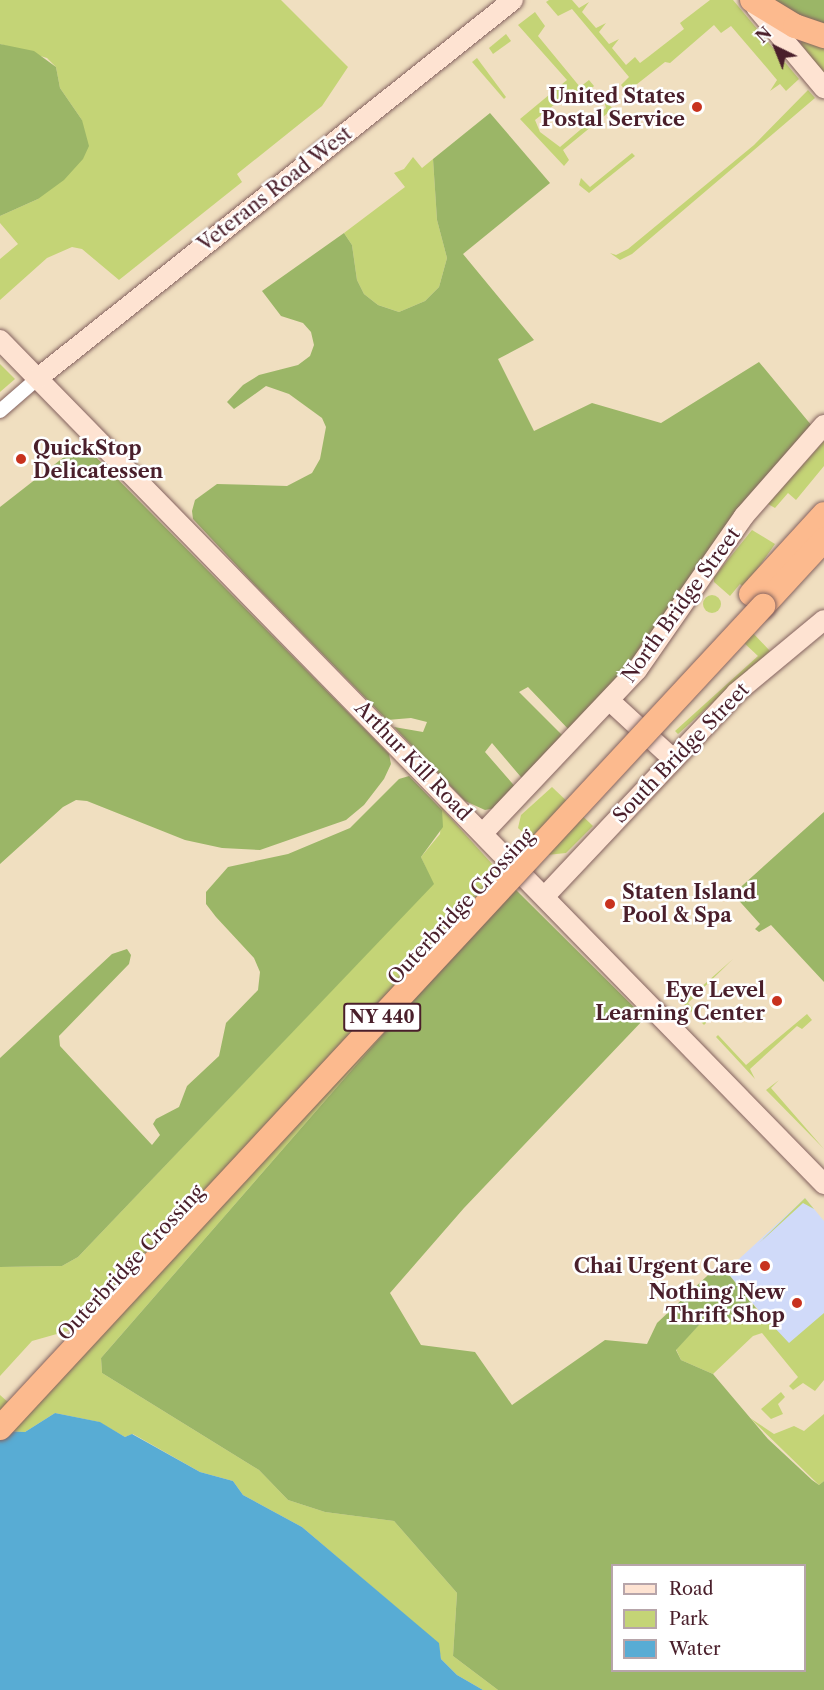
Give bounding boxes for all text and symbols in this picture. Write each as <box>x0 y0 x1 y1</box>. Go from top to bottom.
north arrow <box>746 18 806 78</box>
text: N <box>752 23 776 47</box>
place label: United States Postal Service <box>541 84 685 131</box>
marker: United States Postal Service <box>690 100 704 114</box>
street label: Veterans Road West <box>193 121 357 257</box>
place label: QuickStop Delicatessen <box>33 436 163 483</box>
marker: QuickStop Delicatessen <box>14 452 28 466</box>
street label: North Bridge Street <box>617 523 745 687</box>
street label: South Bridge Street <box>608 678 754 828</box>
street label: Arthur Kill Road <box>350 696 476 826</box>
street label: Outerbridge Crossing <box>383 824 539 990</box>
place label: Staten Island Pool & Spa <box>622 880 756 927</box>
marker: Staten Island Pool & Spa <box>603 897 617 911</box>
place label: Eye Level Learning Center <box>595 978 765 1025</box>
marker: Eye Level Learning Center <box>770 994 784 1008</box>
road number: NY 440 <box>342 1002 422 1032</box>
street label: Outerbridge Crossing <box>53 1180 209 1346</box>
place label: Chai Urgent Care <box>574 1254 752 1278</box>
marker: Chai Urgent Care <box>756 1257 774 1275</box>
place label: Nothing New Thrift Shop <box>649 1280 785 1327</box>
marker: Nothing New Thrift Shop <box>790 1296 804 1310</box>
legend <box>611 1564 806 1672</box>
text: Road <box>669 1578 714 1600</box>
text: Park <box>669 1608 708 1630</box>
text: Water <box>669 1638 721 1660</box>

